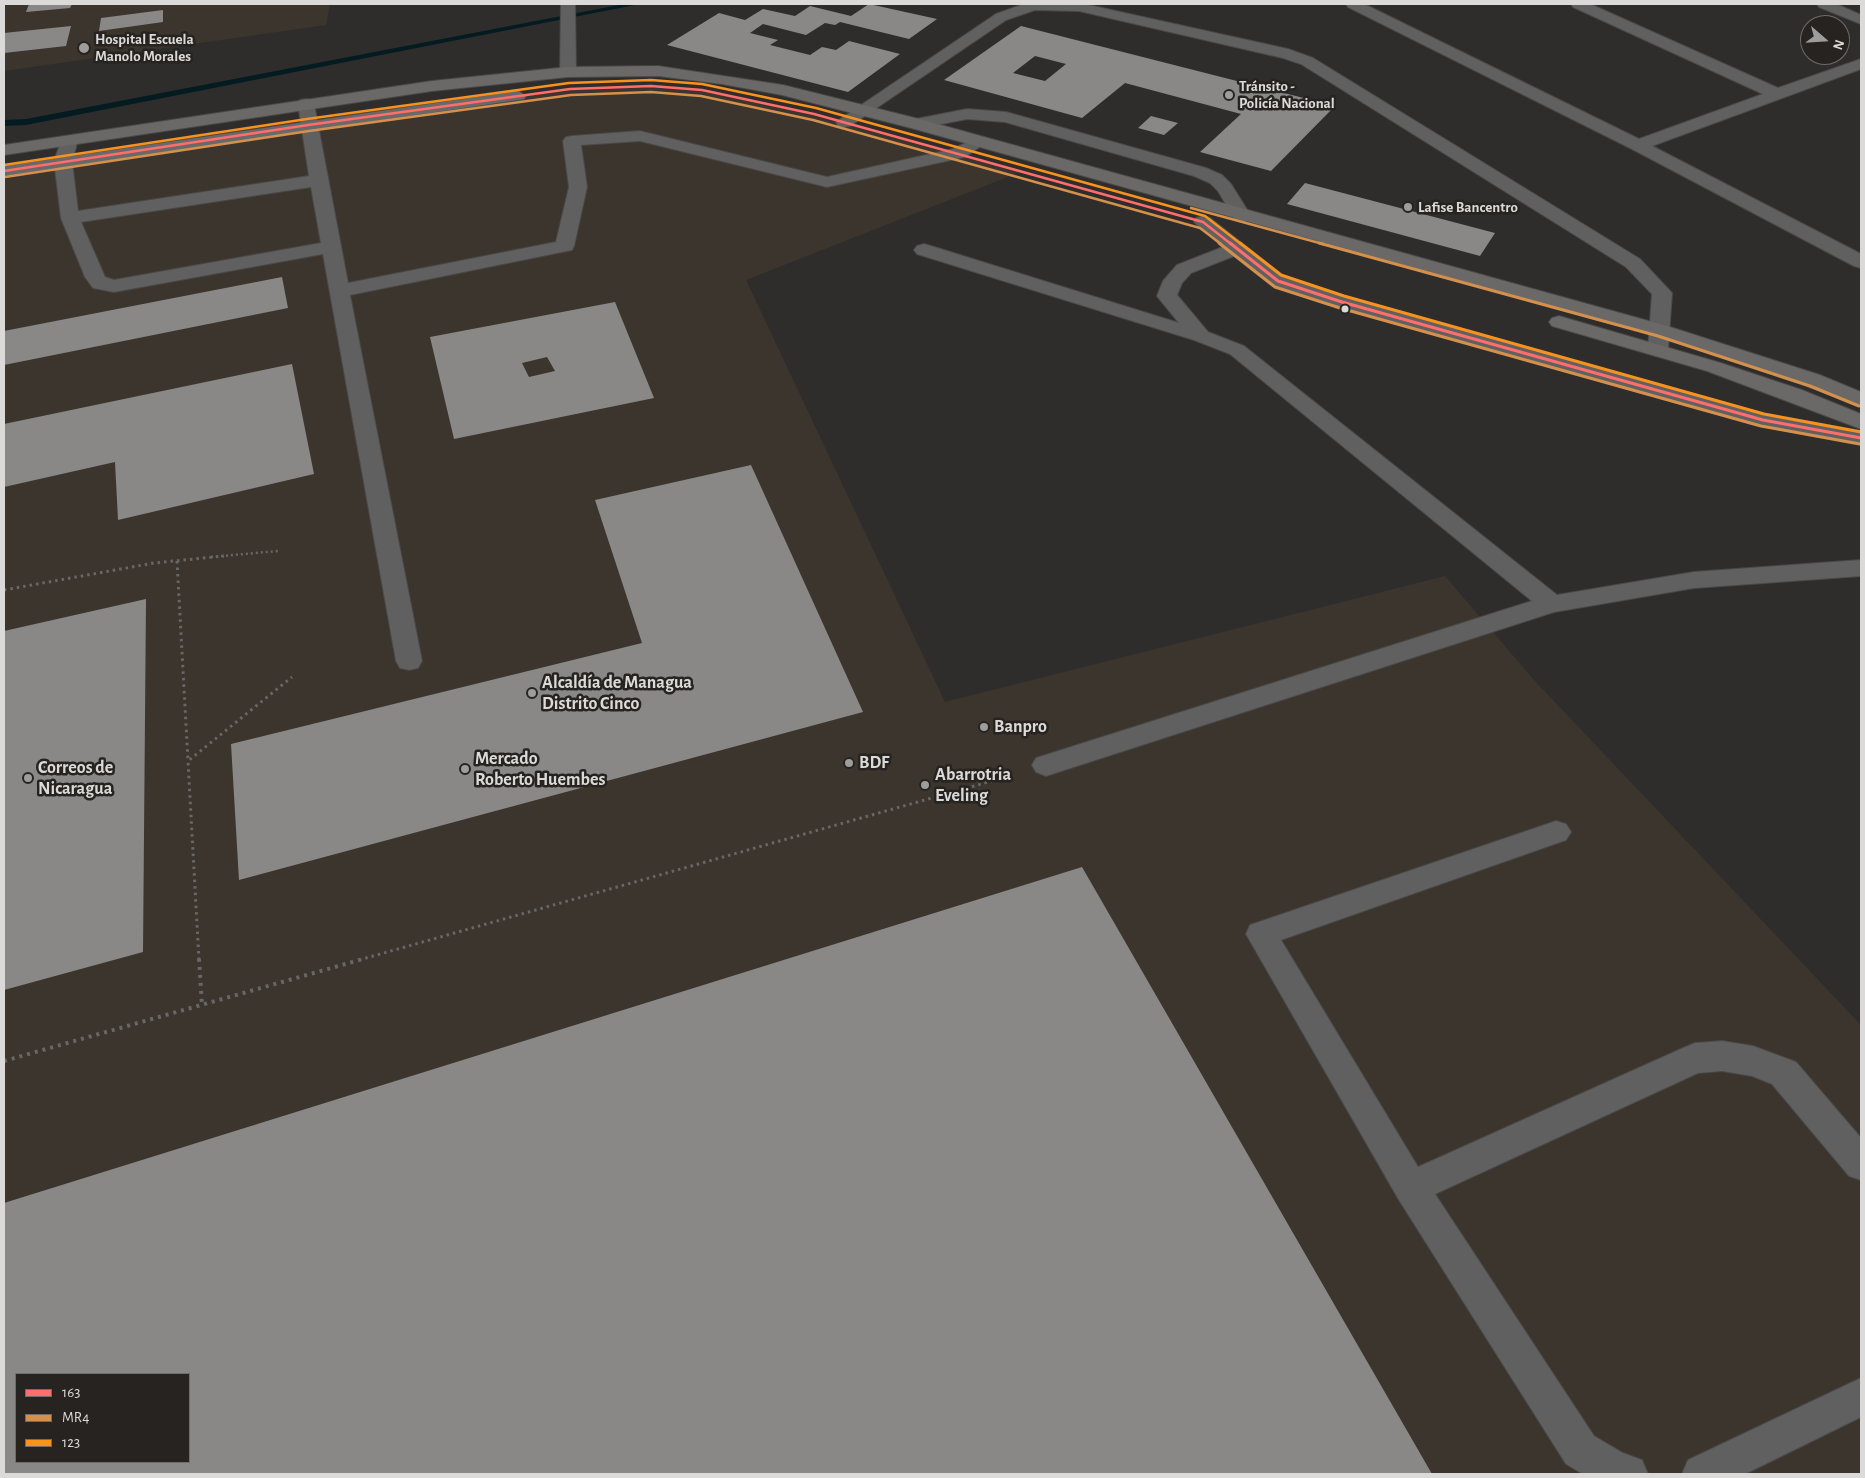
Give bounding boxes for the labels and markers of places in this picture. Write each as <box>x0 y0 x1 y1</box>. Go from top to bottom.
place label: Hospital Escuela Manolo Morales <box>95 30 194 65</box>
marker: Hospital Escuela Manolo Morales <box>77 41 91 55</box>
place label: Tránsito - Policía Nacional <box>1239 77 1335 112</box>
marker: Tránsito - Policía Nacional <box>1223 89 1235 101</box>
place label: Lafise Bancentro <box>1418 198 1518 216</box>
marker: Lafise Bancentro <box>1402 201 1414 213</box>
unlabelled marker <box>1340 304 1350 314</box>
place label: Alcaldía de Managua Distrito Cinco <box>542 672 692 714</box>
marker: Alcaldía de Managua Distrito Cinco <box>526 687 538 699</box>
place label: Banpro <box>994 716 1047 738</box>
marker: Banpro <box>978 721 990 733</box>
place label: Mercado Roberto Huembes <box>475 748 605 791</box>
place label: BDF <box>859 752 889 774</box>
place label: Correos de Nicaragua <box>38 757 113 800</box>
marker: BDF <box>843 757 855 769</box>
marker: Mercado Roberto Huembes <box>459 763 471 775</box>
place label: Abarrotria Eveling <box>935 764 1011 806</box>
marker: Correos de Nicaragua <box>22 772 34 784</box>
marker: Abarrotria Eveling <box>919 779 931 791</box>

